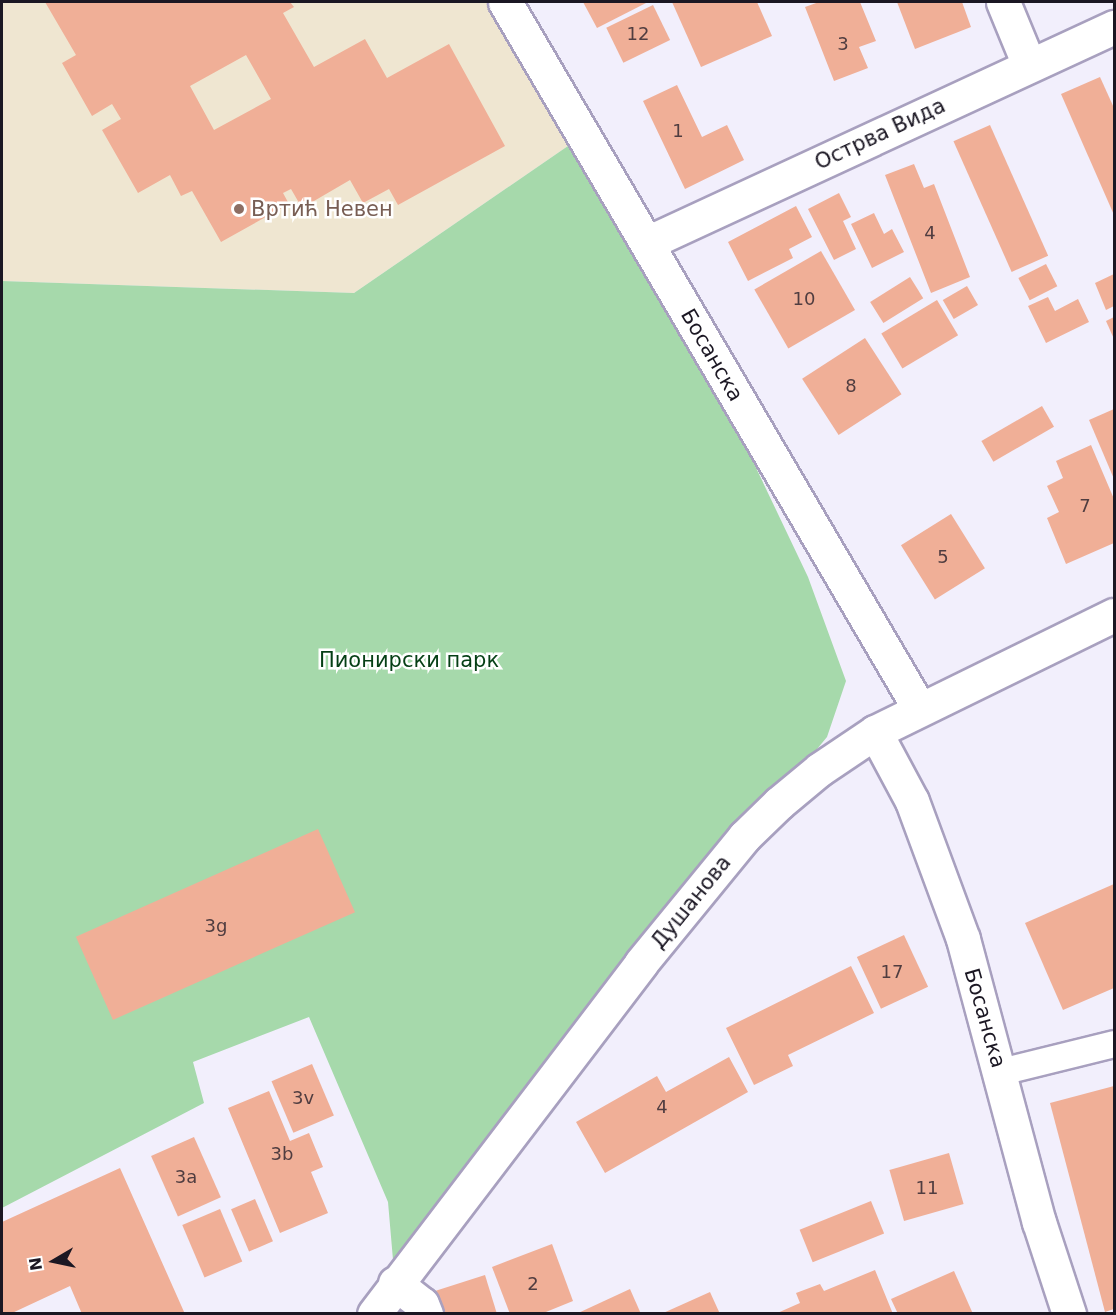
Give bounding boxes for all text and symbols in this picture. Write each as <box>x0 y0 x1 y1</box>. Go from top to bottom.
house number: 12 <box>627 23 649 45</box>
house number: 3 <box>837 33 849 55</box>
street label: Острва Вида <box>811 93 949 175</box>
house number: 1 <box>672 120 684 142</box>
place label: Вртић Невен <box>251 196 393 222</box>
marker: Вртић Невен <box>232 202 246 216</box>
house number: 4 <box>924 222 936 244</box>
house number: 10 <box>793 288 815 310</box>
street label: Босанска <box>675 304 749 406</box>
house number: 8 <box>845 375 857 397</box>
house number: 7 <box>1079 495 1091 517</box>
house number: 5 <box>937 546 949 568</box>
park label: Пионирски парк <box>319 647 499 673</box>
street label: Душанова <box>646 850 736 954</box>
house number: 3g <box>205 915 227 937</box>
house number: 17 <box>881 961 903 983</box>
street label: Босанска <box>959 965 1011 1071</box>
house number: 3v <box>292 1087 314 1109</box>
house number: 4 <box>656 1096 668 1118</box>
house number: 3b <box>271 1143 293 1165</box>
house number: 3a <box>175 1166 197 1188</box>
house number: 11 <box>916 1177 938 1199</box>
north arrow <box>24 1231 84 1291</box>
text: N <box>25 1256 46 1272</box>
house number: 2 <box>527 1273 539 1295</box>

